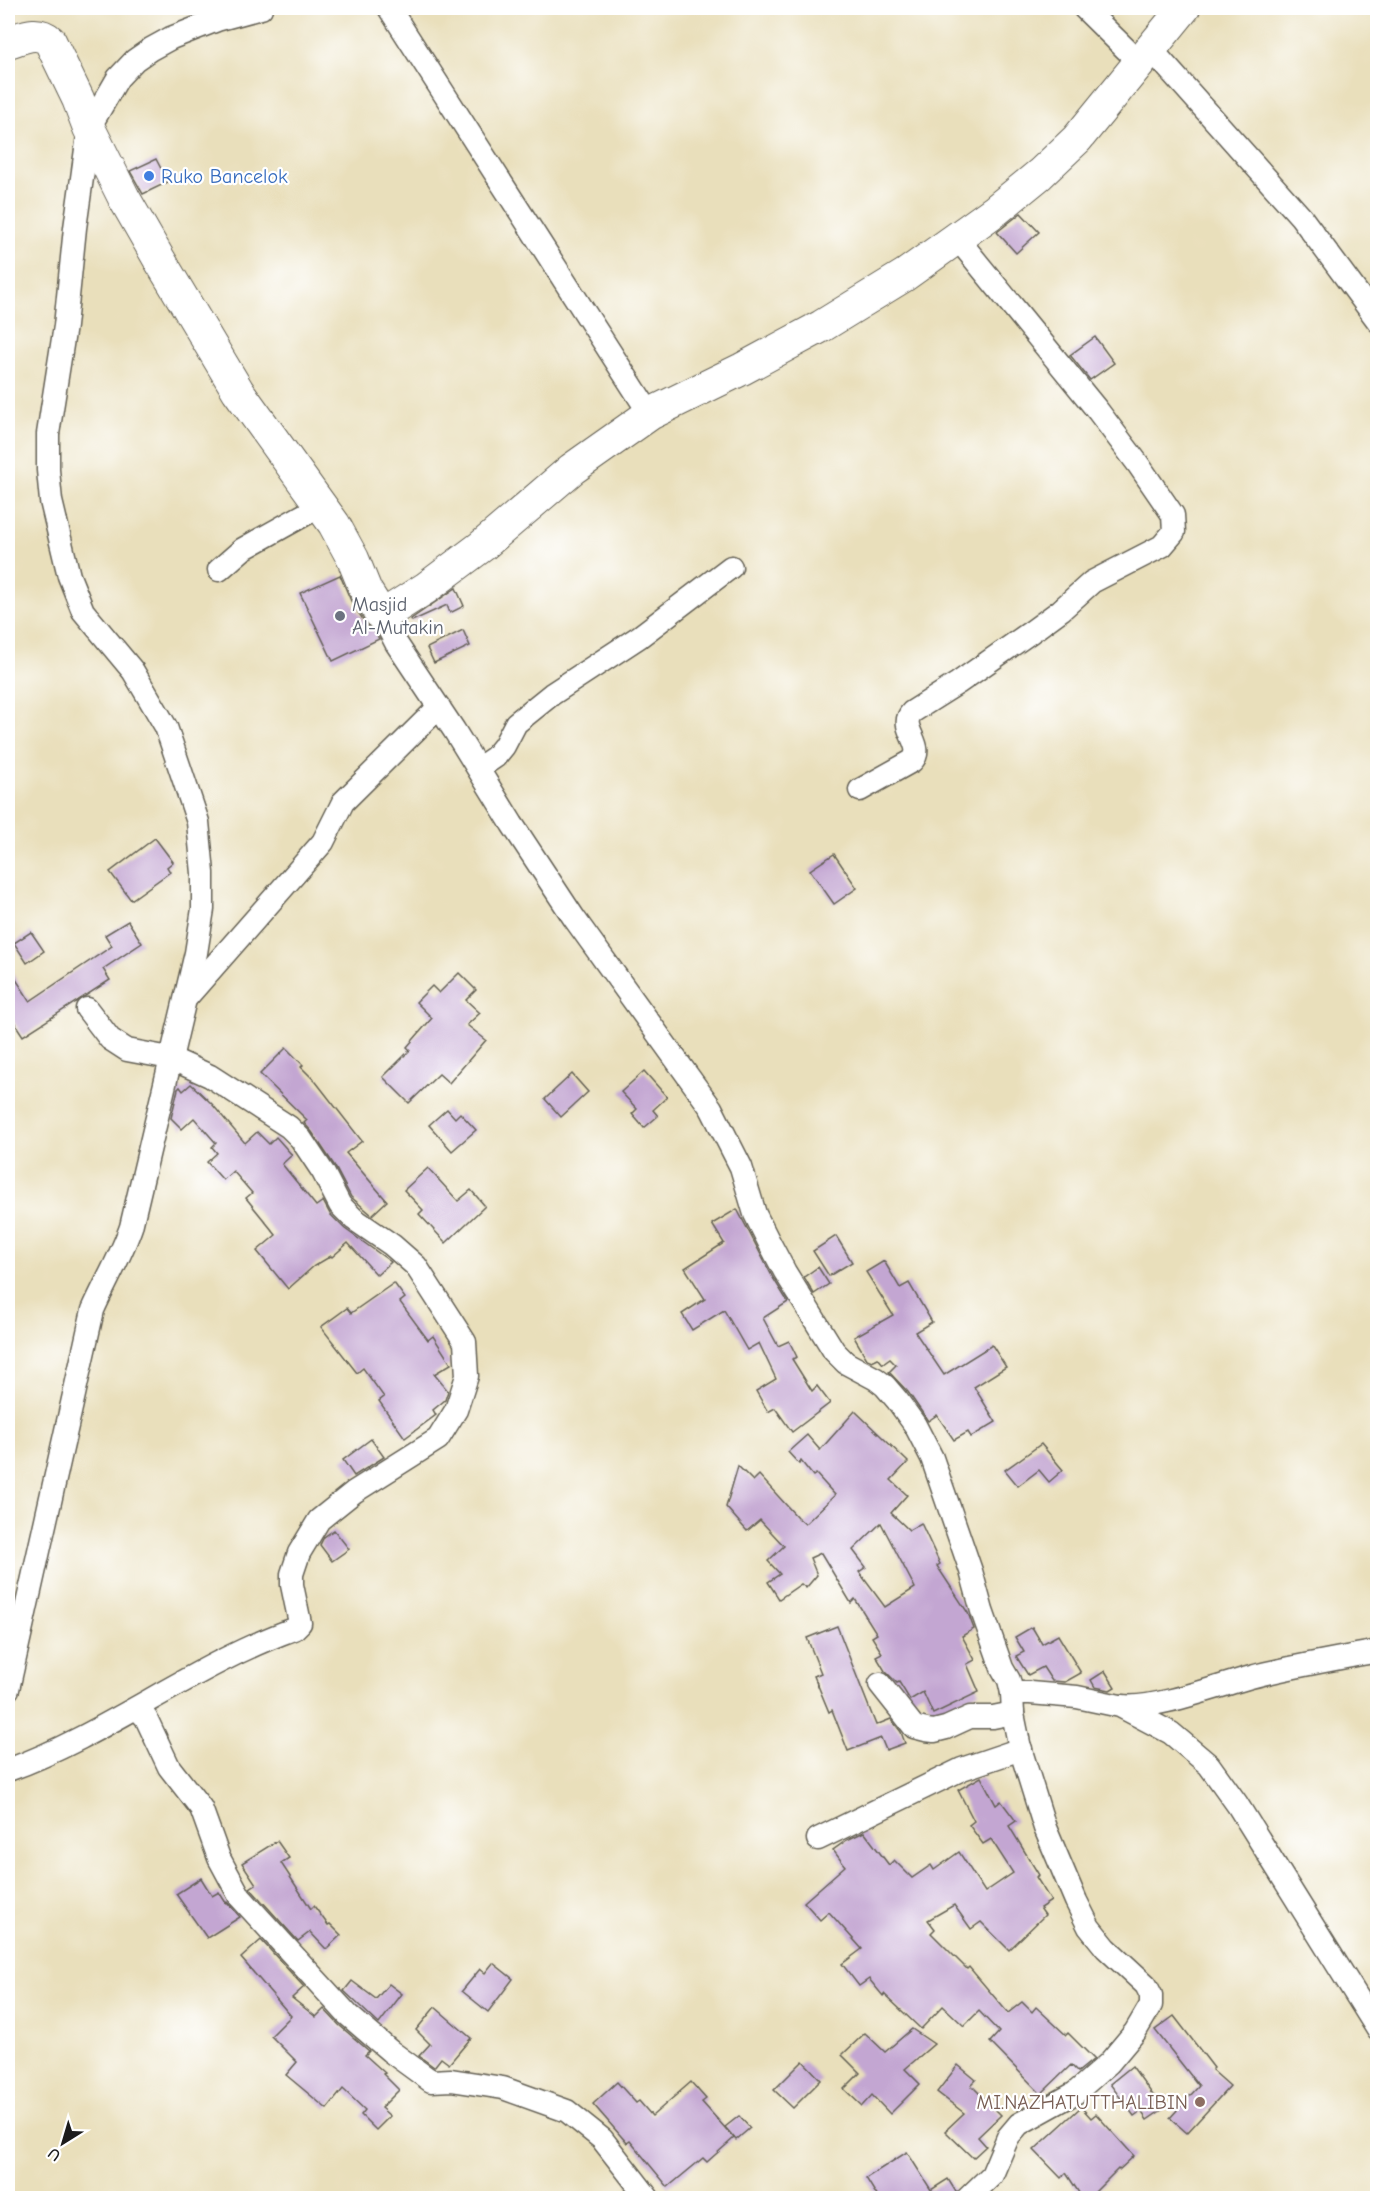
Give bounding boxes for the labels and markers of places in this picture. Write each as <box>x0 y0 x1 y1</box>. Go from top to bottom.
place label: Ruko Bancelok <box>161 165 288 188</box>
marker: Ruko Bancelok <box>142 169 156 183</box>
place label: Masjid Al-Mutakin <box>352 593 444 639</box>
marker: Masjid Al-Mutakin <box>333 609 347 623</box>
place label: MI.NAZHATUTTHALIBIN <box>976 2091 1188 2114</box>
marker: MI.NAZHATUTTHALIBIN <box>1193 2095 1207 2109</box>

